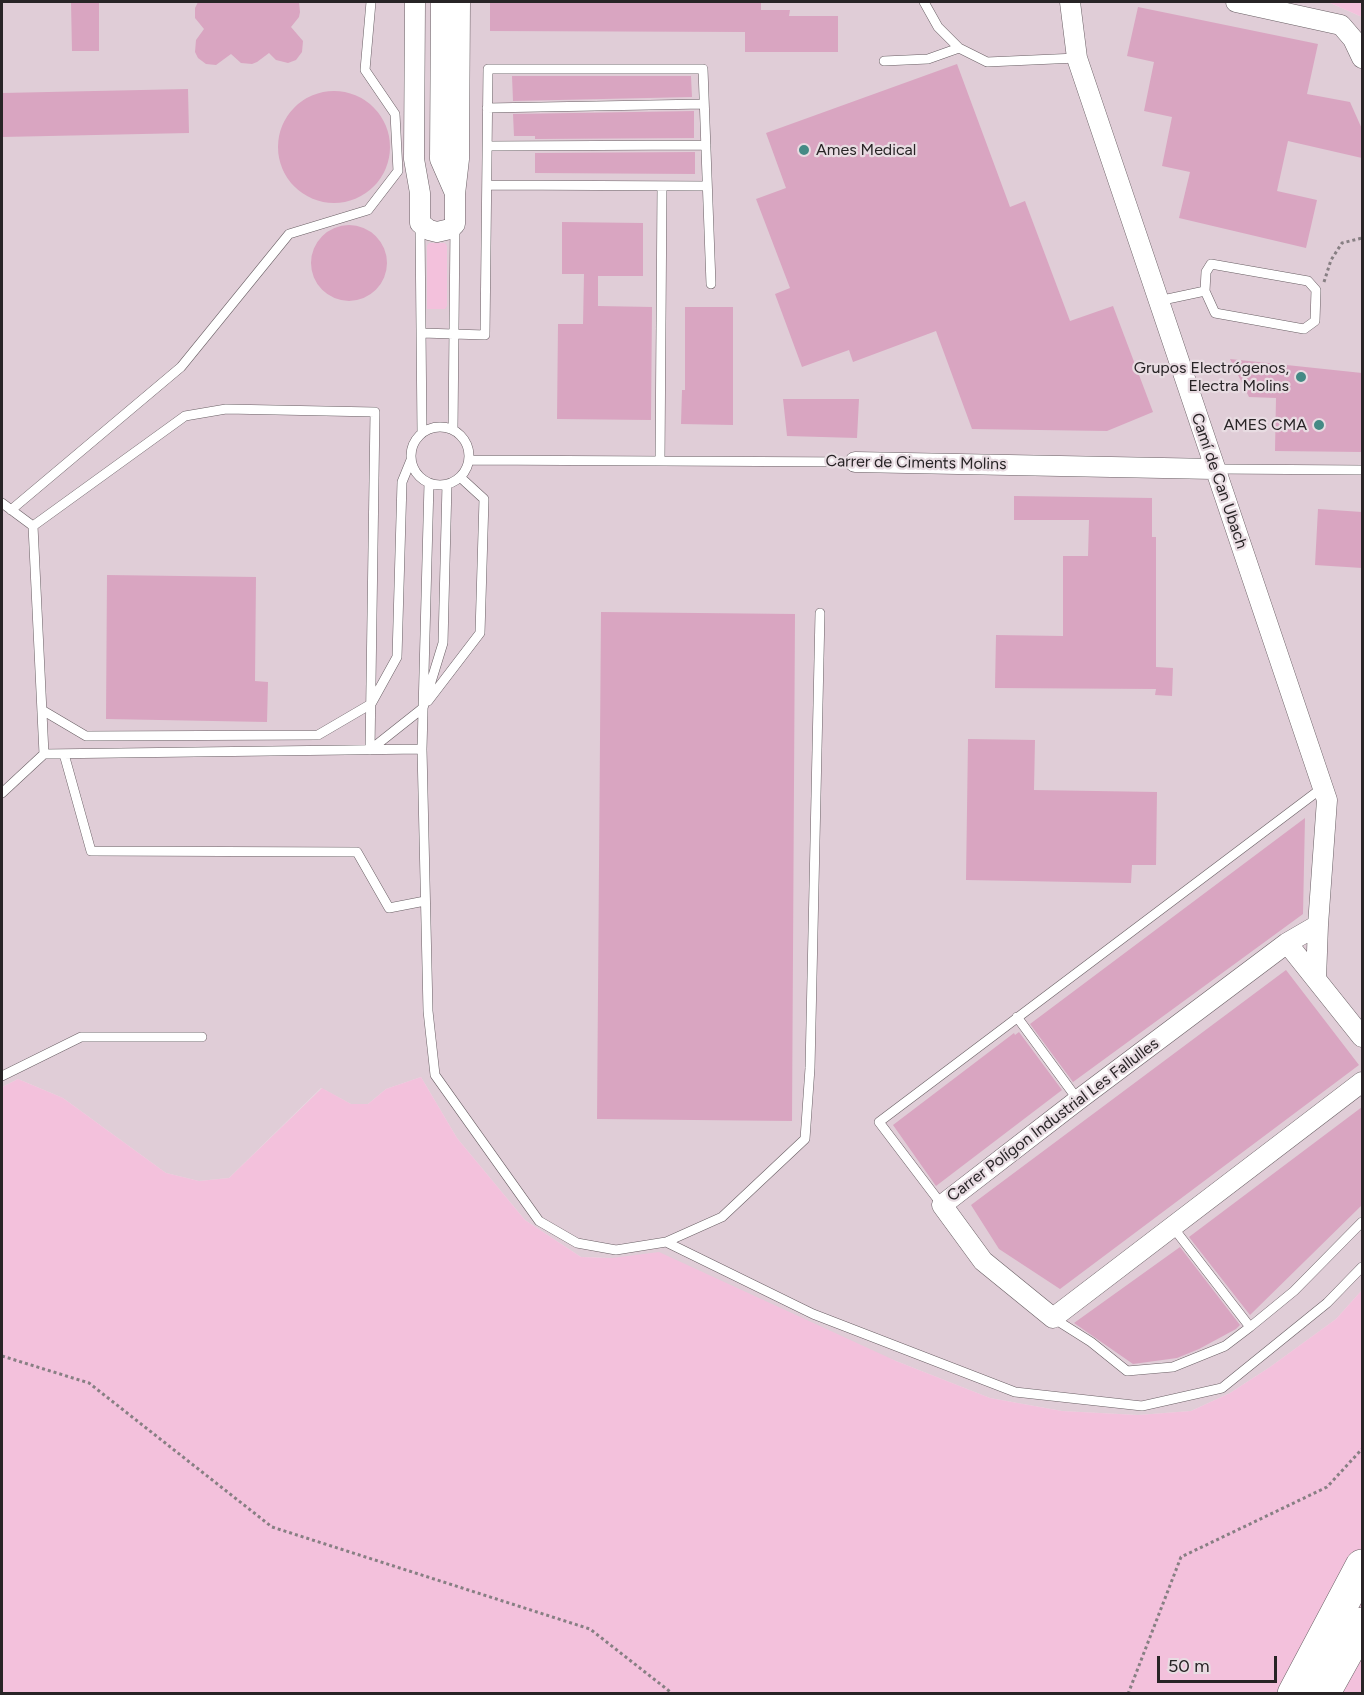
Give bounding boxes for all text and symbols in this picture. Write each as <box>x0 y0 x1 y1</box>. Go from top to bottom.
place label: Ames Medical <box>816 140 916 160</box>
marker: Ames Medical <box>797 143 811 157</box>
place label: Grupos Electrógenos, Electra Molins <box>1134 358 1289 396</box>
marker: Grupos Electrógenos, Electra Molins <box>1294 370 1308 384</box>
street label: Camí de Can Ubach <box>1187 411 1251 551</box>
place label: AMES CMA <box>1223 415 1307 435</box>
marker: AMES CMA <box>1312 418 1326 432</box>
street label: Carrer de Ciments Molins <box>825 452 1007 474</box>
street label: Carrer Polígon Industrial Les Fallulles <box>943 1034 1163 1206</box>
scale bar <box>1160 1644 1280 1682</box>
text: 50 m <box>1168 1655 1210 1677</box>

